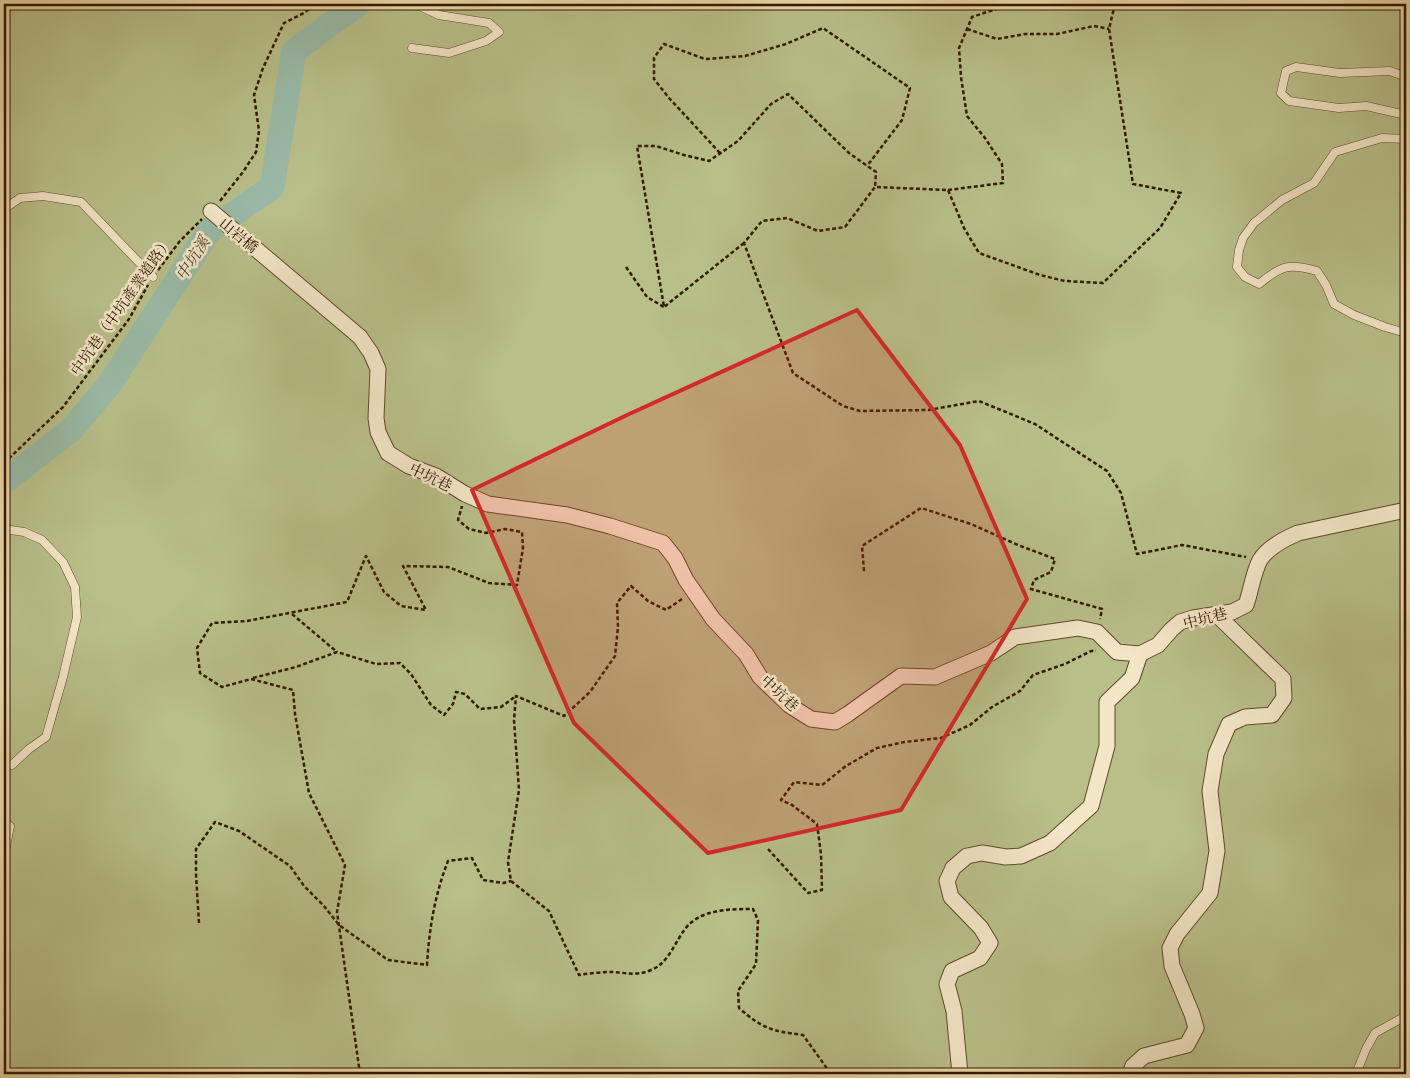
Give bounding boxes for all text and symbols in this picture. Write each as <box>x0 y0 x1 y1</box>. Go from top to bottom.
street label: 山岩橋 <box>216 213 262 257</box>
water label: 中坑溪 <box>171 231 215 284</box>
street label: 中坑巷（中坑產業道路） <box>66 233 176 379</box>
street label: 中坑巷 <box>407 459 455 495</box>
street label: 中坑巷 <box>1181 603 1229 633</box>
street label: 中坑巷 <box>757 671 803 715</box>

